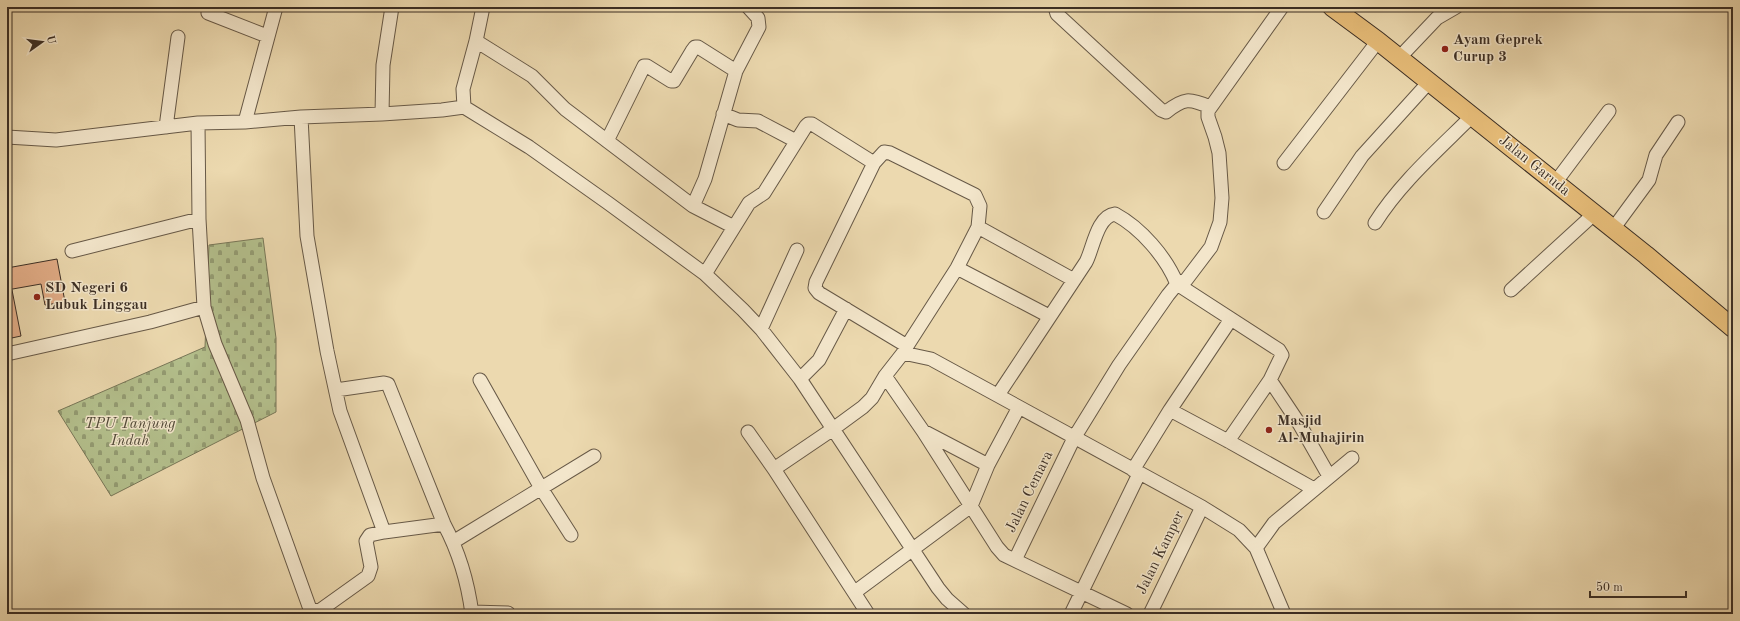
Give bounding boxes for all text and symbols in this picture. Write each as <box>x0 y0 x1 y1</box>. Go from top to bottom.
north arrow <box>22 22 62 62</box>
place label: Ayam Geprek Curup 3 <box>1453 33 1543 65</box>
text: U <box>44 34 57 46</box>
marker: Ayam Geprek Curup 3 <box>1440 44 1450 54</box>
street label: Jalan Garuda <box>1496 133 1573 200</box>
place label: SD Negeri 6 Lubuk Linggau <box>45 281 147 313</box>
marker: SD Negeri 6 Lubuk Linggau <box>32 292 42 302</box>
place label: Masjid Al-Muhajirin <box>1277 414 1365 446</box>
park label: TPU Tanjung Indah <box>84 417 176 449</box>
marker: Masjid Al-Muhajirin <box>1264 425 1274 435</box>
street label: Jalan Cemara <box>1004 448 1057 535</box>
street label: Jalan Kamper <box>1134 509 1188 597</box>
scale bar <box>1590 573 1686 599</box>
text: 50 m <box>1596 581 1623 594</box>

